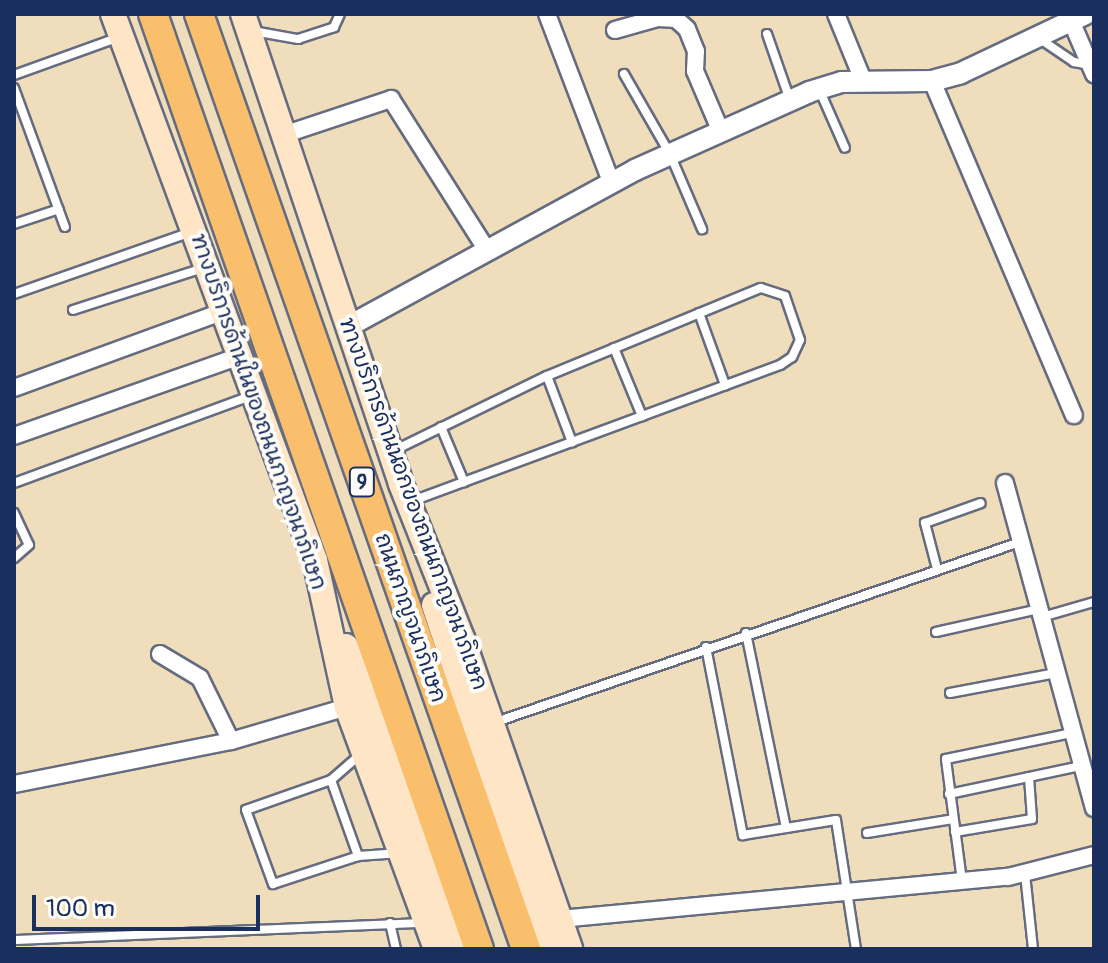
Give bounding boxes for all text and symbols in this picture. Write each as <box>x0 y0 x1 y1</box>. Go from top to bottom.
street label: ทางบริการด้านในของถนนกาญจนาภิเษก <box>185 230 331 594</box>
street label: ทางบริการด้านนอกของถนนกาญจนาภิเษก <box>333 314 493 694</box>
road number: 9 <box>348 466 376 498</box>
street label: ถนนกาญจนาภิเษก <box>369 530 451 706</box>
scale bar <box>36 879 264 929</box>
text: 100 m <box>46 894 115 923</box>

